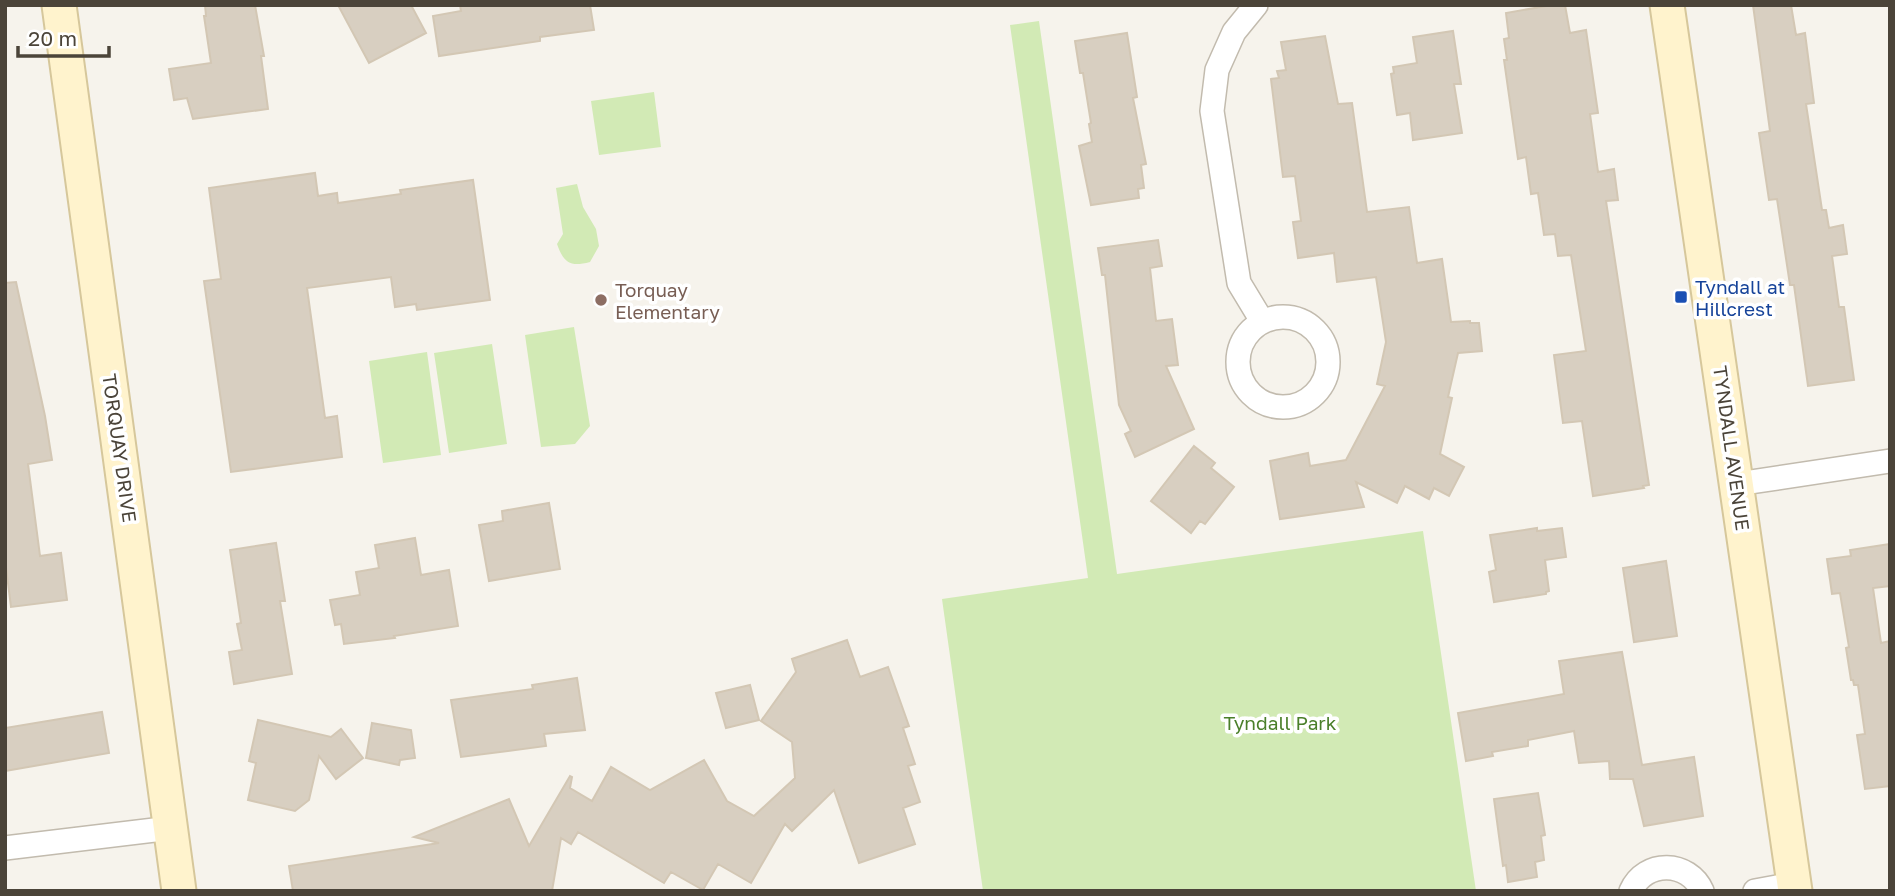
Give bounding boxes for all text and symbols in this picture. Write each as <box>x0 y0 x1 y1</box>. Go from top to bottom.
scale bar <box>18 14 108 58</box>
text: 20 m <box>28 25 77 51</box>
place label: Tyndall at Hillcrest <box>1695 275 1785 320</box>
place label: Torquay Elementary <box>615 278 720 323</box>
marker: Tyndall at Hillcrest <box>1673 289 1689 305</box>
marker: Torquay Elementary <box>593 292 609 308</box>
street label: TYNDALL AVENUE <box>1709 364 1755 532</box>
street label: TORQUAY DRIVE <box>98 372 142 524</box>
park label: Tyndall Park <box>1223 711 1337 734</box>

